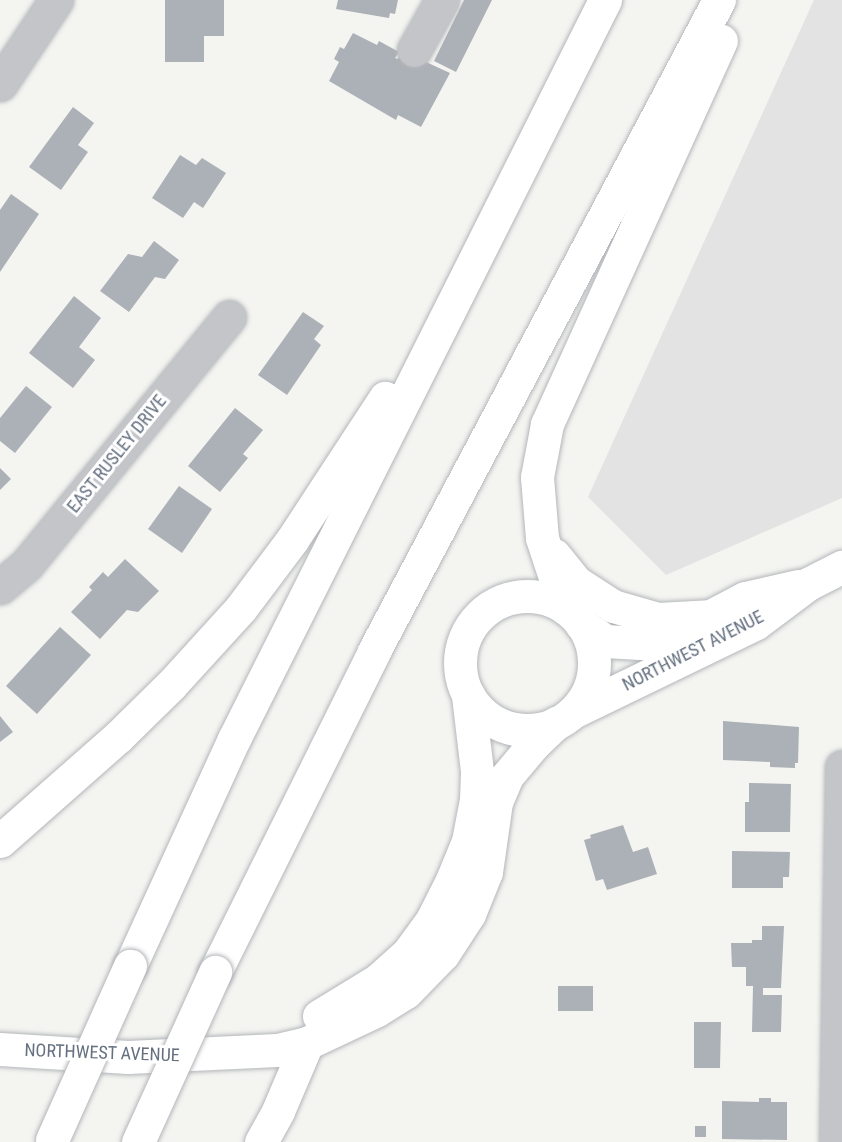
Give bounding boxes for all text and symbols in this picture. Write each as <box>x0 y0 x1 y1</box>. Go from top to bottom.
street label: EAST RUSLEY DRIVE <box>63 391 171 517</box>
street label: NORTHWEST AVENUE <box>619 606 767 696</box>
street label: NORTHWEST AVENUE <box>24 1039 180 1067</box>

